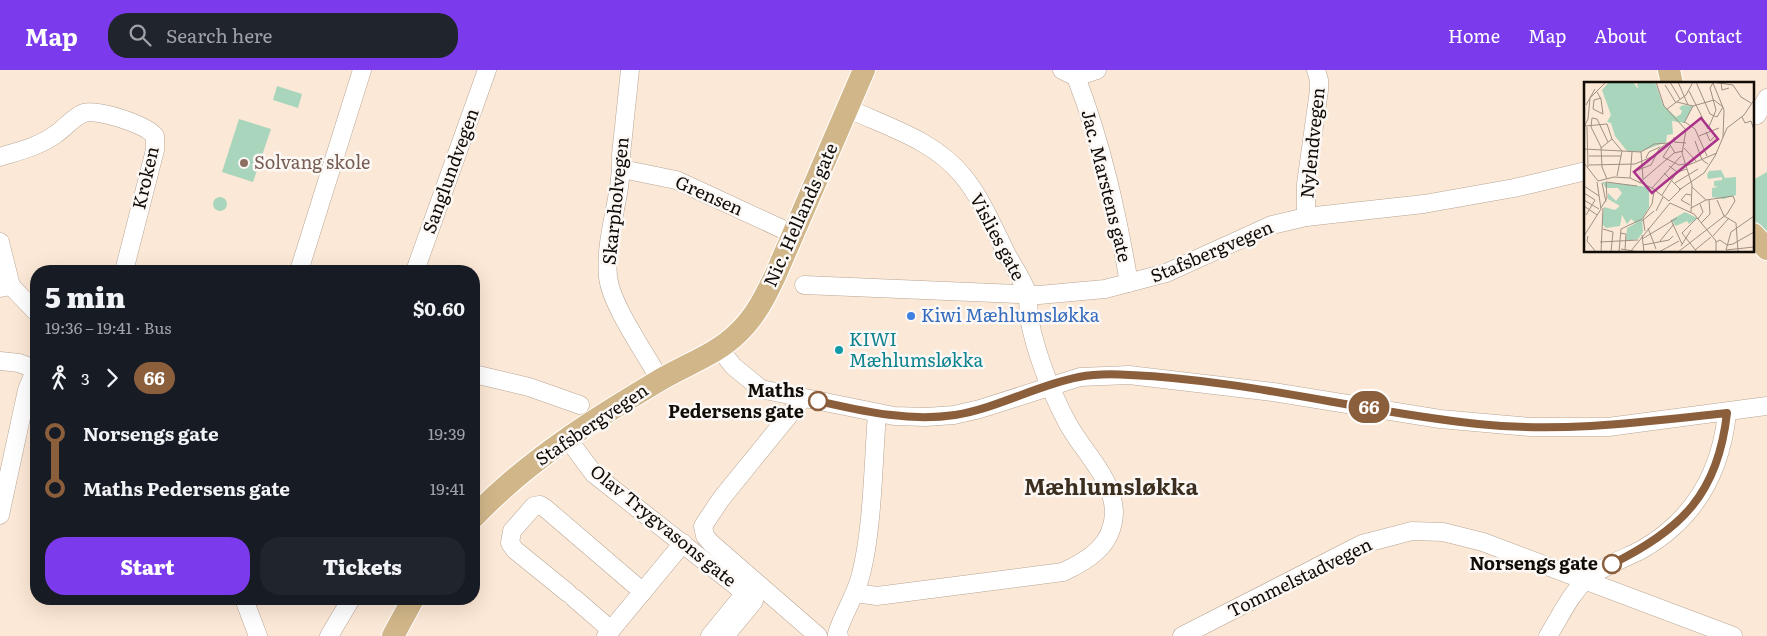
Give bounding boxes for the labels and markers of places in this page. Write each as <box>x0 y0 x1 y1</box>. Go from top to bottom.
place label: Solvang skole <box>254 148 370 175</box>
marker: Solvang skole <box>238 157 250 169</box>
place label: Kiwi Mæhlumsløkka <box>921 301 1100 328</box>
marker: Kiwi Mæhlumsløkka <box>905 310 917 322</box>
place label: KIWI Mæhlumsløkka <box>849 325 983 373</box>
marker: KIWI Mæhlumsløkka <box>833 344 845 356</box>
place label: Maths Pedersens gate <box>668 376 804 424</box>
marker: Maths Pedersens gate <box>808 391 828 411</box>
place label: Norsengs gate <box>1469 549 1598 576</box>
marker: Norsengs gate <box>1602 554 1622 574</box>

